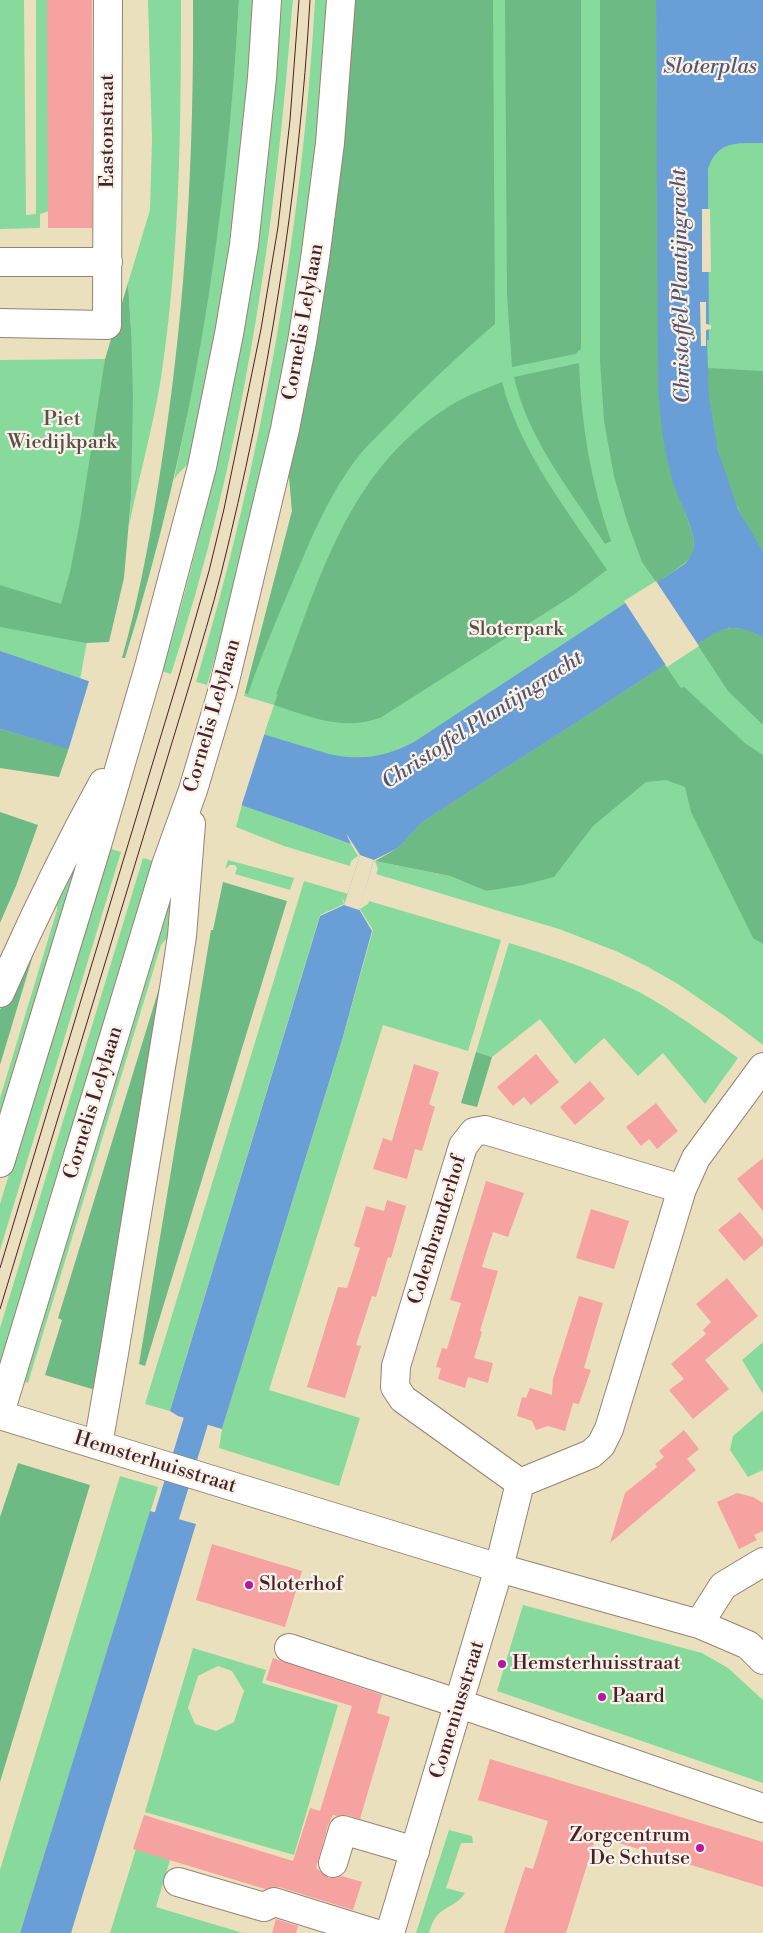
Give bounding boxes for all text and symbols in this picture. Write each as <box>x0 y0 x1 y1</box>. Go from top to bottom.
water label: Sloterplas <box>663 55 757 81</box>
street label: Eastonstraat <box>96 74 120 188</box>
water label: Christoffel Plantijngracht <box>667 168 697 404</box>
street label: Cornelis Lelylaan <box>278 242 330 402</box>
park label: Piet Wiedijkpark <box>7 408 117 455</box>
park label: Sloterpark <box>468 618 564 642</box>
street label: Cornelis Lelylaan <box>180 637 246 795</box>
water label: Christoffel Plantijngracht <box>378 647 588 795</box>
street label: Cornelis Lelylaan <box>59 1024 129 1182</box>
street label: Colenbranderhof <box>404 1152 472 1308</box>
street label: Hemsterhuisstraat <box>71 1427 239 1499</box>
place label: Sloterhof <box>259 1573 343 1597</box>
marker: Sloterhof <box>243 1579 255 1591</box>
street label: Comeniusstraat <box>426 1638 490 1782</box>
place label: Hemsterhuisstraat <box>512 1652 680 1676</box>
marker: Hemsterhuisstraat <box>496 1658 508 1670</box>
place label: Paard <box>612 1685 665 1709</box>
marker: Paard <box>596 1691 608 1703</box>
place label: Zorgcentrum De Schutse <box>570 1824 690 1871</box>
marker: Zorgcentrum De Schutse <box>694 1842 706 1854</box>

